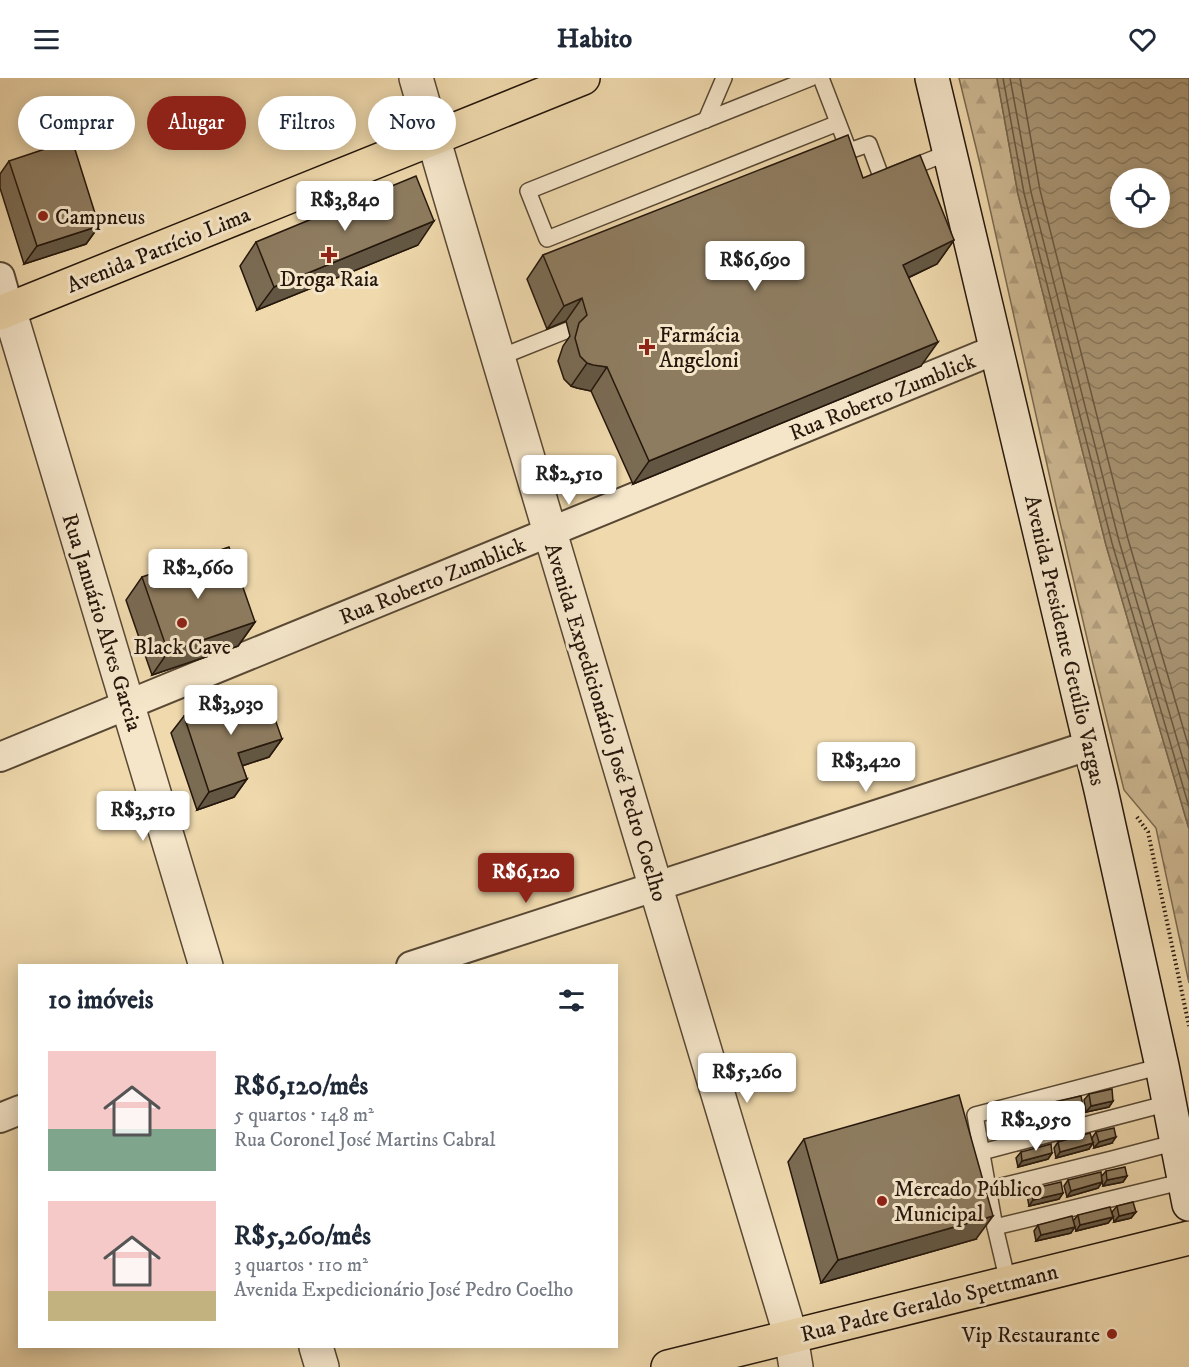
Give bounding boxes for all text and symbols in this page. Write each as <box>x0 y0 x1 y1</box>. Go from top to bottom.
text: Habito <box>557 22 632 56</box>
icon: menu <box>30 23 63 56</box>
icon: heart <box>1126 23 1159 56</box>
chip: Comprar <box>18 96 135 150</box>
chip: Alugar <box>147 96 246 150</box>
chip: Filtros <box>258 96 356 150</box>
chip: Novo <box>368 96 456 150</box>
map controls <box>1110 168 1170 228</box>
button: locate <box>1110 168 1170 228</box>
pin: R$3,840 <box>290 181 400 232</box>
text: R$3,840 <box>310 188 380 213</box>
street label: Avenida Patrício Lima <box>63 201 255 300</box>
place label: Campneus <box>55 204 145 231</box>
marker: Campneus <box>36 209 50 223</box>
pin: R$6,690 <box>700 241 810 292</box>
marker: Droga Raia <box>322 248 336 262</box>
text: R$6,690 <box>719 248 791 273</box>
place label: Droga Raia <box>279 266 379 293</box>
place label: Farmácia Angeloni <box>659 322 740 374</box>
marker: Farmácia Angeloni <box>640 340 654 354</box>
street label: Rua Roberto Zumblick <box>785 348 980 447</box>
pin: R$2,510 <box>514 455 624 506</box>
text: R$2,510 <box>535 462 603 487</box>
street label: Avenida Presidente Getúlio Vargas <box>1018 492 1111 788</box>
street label: Rua Januário Alves Garcia <box>56 510 148 735</box>
street label: Rua Roberto Zumblick <box>335 532 530 631</box>
street label: Avenida Expedicionário José Pedro Coelho <box>538 540 673 905</box>
pin: R$2,660 <box>143 549 253 600</box>
text: R$2,660 <box>162 556 234 581</box>
marker: Black Cave <box>175 616 189 630</box>
place label: Black Cave <box>133 634 231 661</box>
pin: R$3,930 <box>176 685 286 736</box>
text: R$3,930 <box>198 692 264 717</box>
pin: R$3,420 <box>811 742 921 793</box>
text: R$3,420 <box>831 749 901 774</box>
pin: R$3,510 <box>88 791 198 842</box>
text: R$3,510 <box>111 798 175 823</box>
pin: R$6,120 <box>471 853 581 904</box>
text: R$6,120 <box>492 860 560 885</box>
text: 10 imóveis <box>48 984 153 1017</box>
icon: filters <box>555 984 588 1017</box>
pin: R$5,260 <box>692 1053 802 1104</box>
text: R$5,260 <box>712 1060 782 1085</box>
text: R$6,120/mês <box>234 1070 368 1103</box>
icon: home <box>96 1075 168 1147</box>
pin: R$2,950 <box>981 1101 1091 1152</box>
text: 5 quartos · 148 m² <box>234 1103 374 1128</box>
text: R$2,950 <box>1001 1108 1071 1133</box>
text: Rua Coronel José Martins Cabral <box>234 1128 496 1153</box>
place label: Mercado Público Municipal <box>894 1176 1042 1228</box>
marker: Mercado Público Municipal <box>875 1194 889 1208</box>
text: R$5,260/mês <box>234 1220 371 1253</box>
icon: home <box>96 1225 168 1297</box>
text: 3 quartos · 110 m² <box>234 1253 368 1278</box>
street label: Rua Padre Geraldo Spettmann <box>798 1258 1061 1349</box>
text: Avenida Expedicionário José Pedro Coelho <box>234 1278 573 1303</box>
place label: Vip Restaurante <box>961 1322 1100 1349</box>
marker: Vip Restaurante <box>1105 1327 1119 1341</box>

